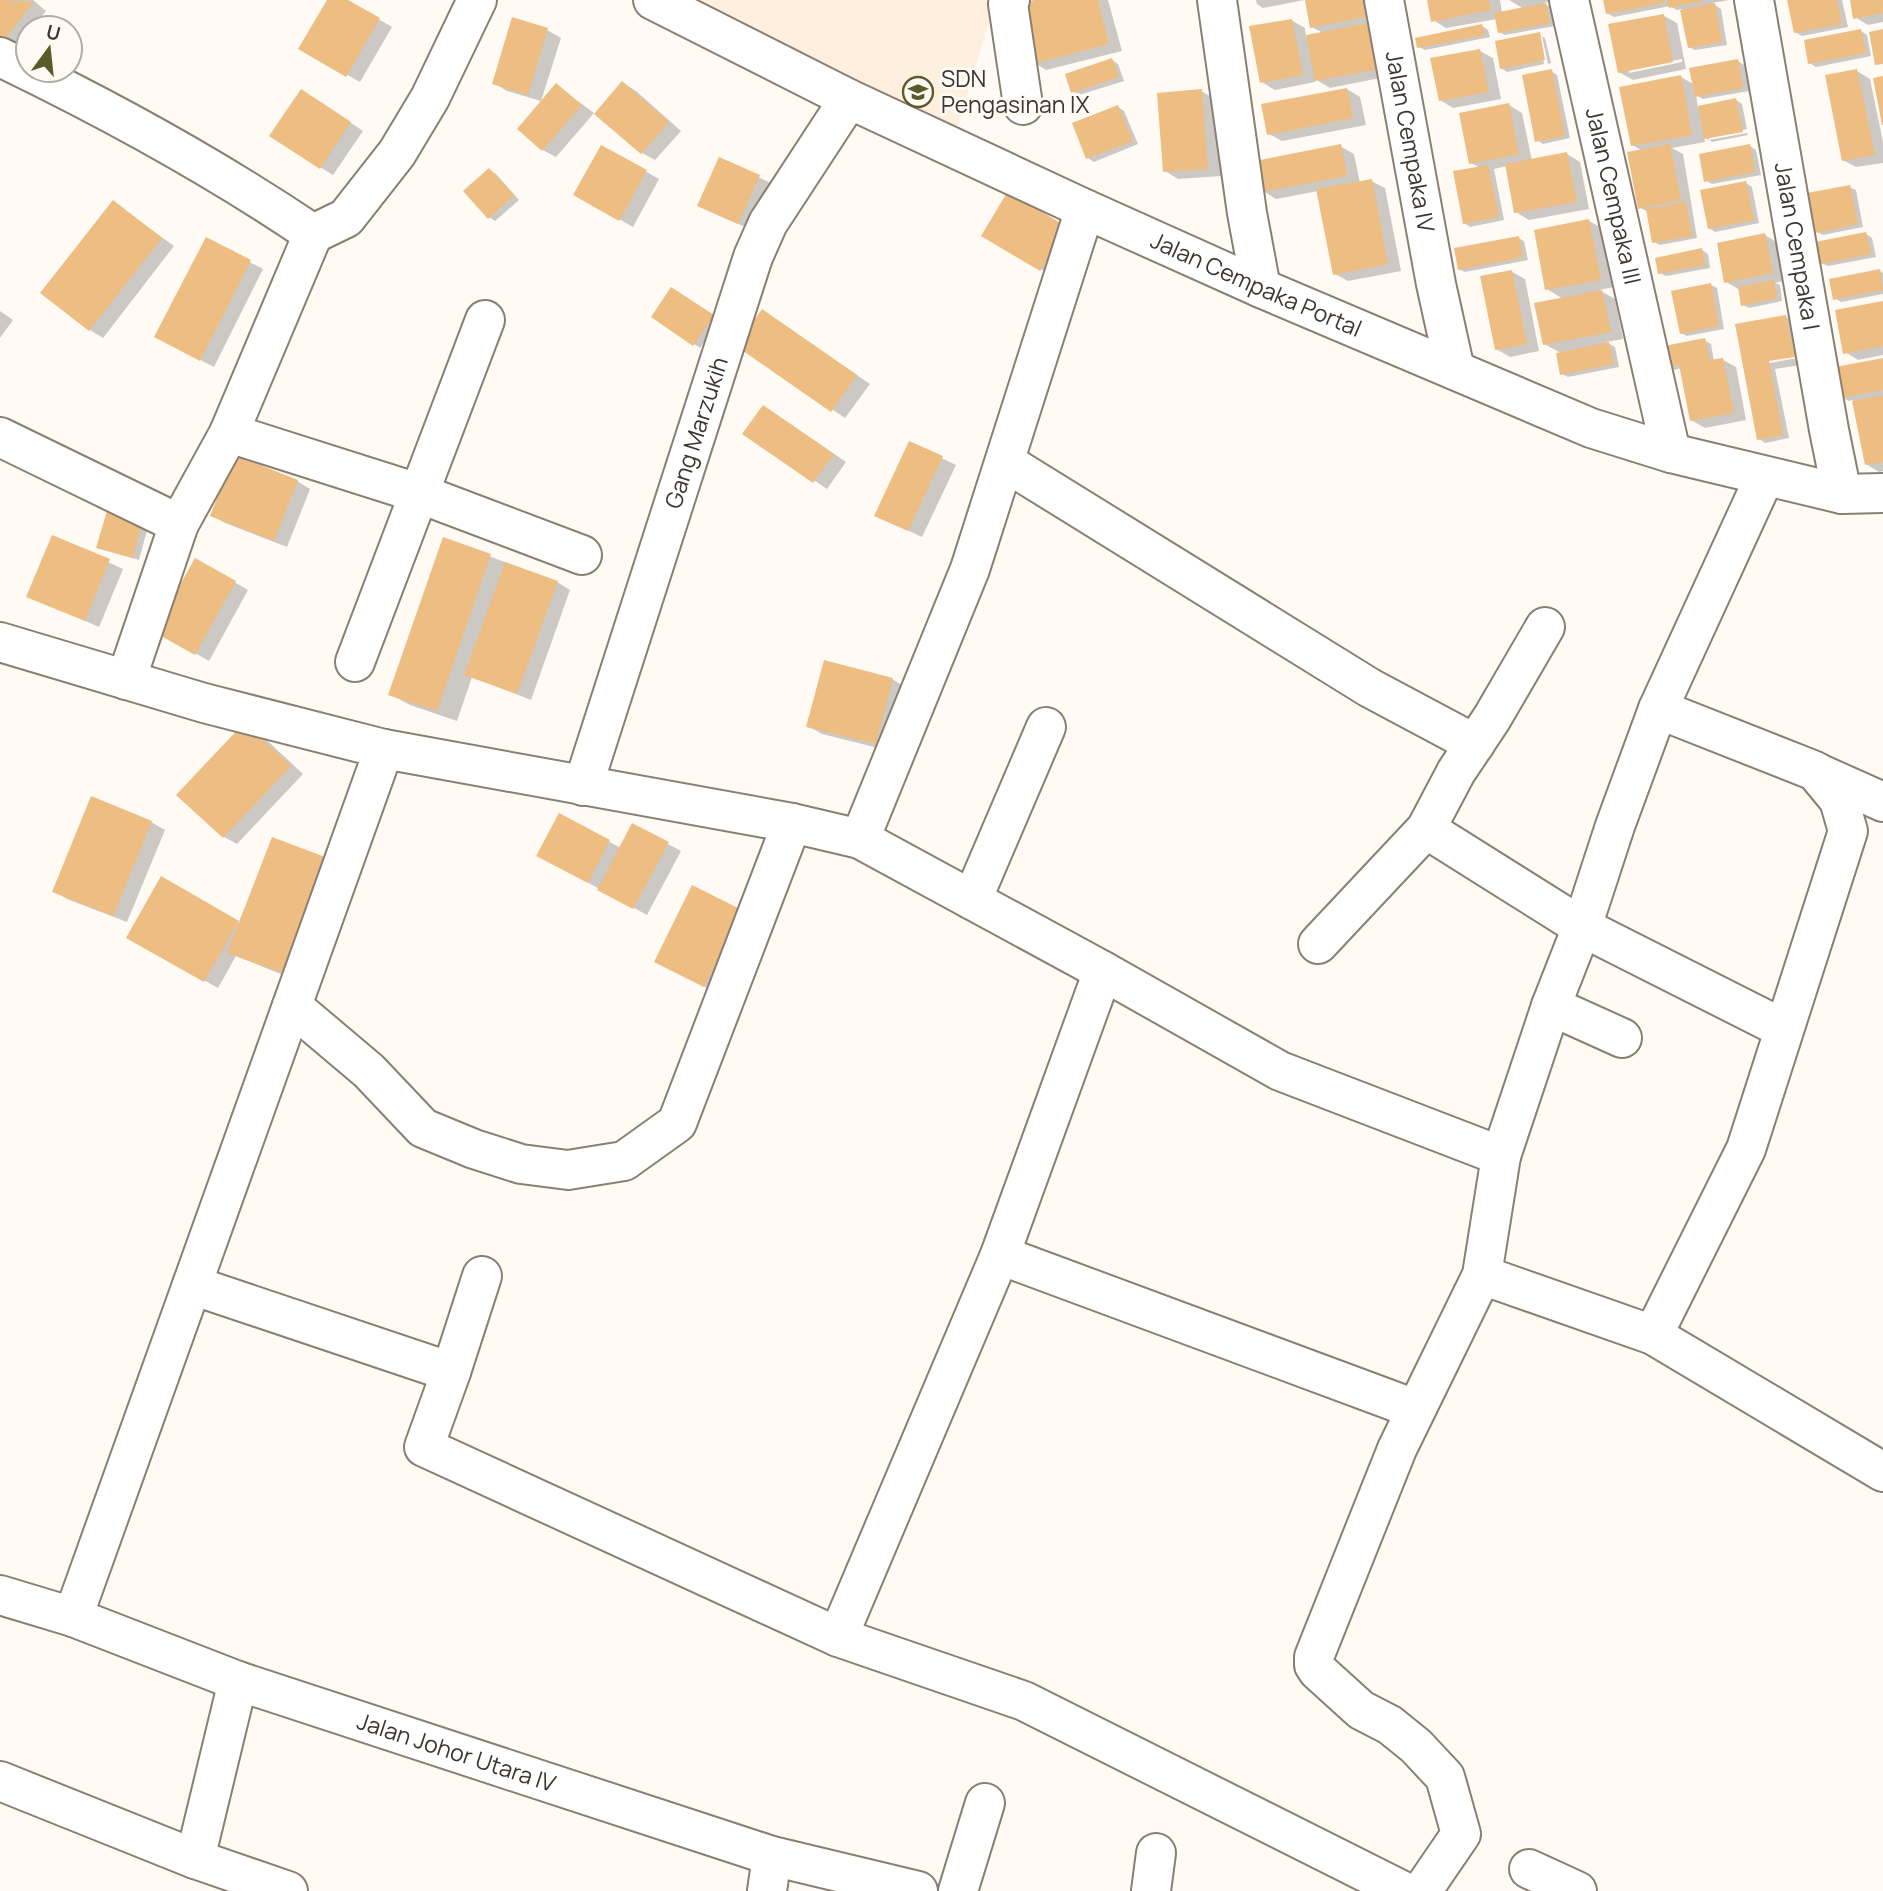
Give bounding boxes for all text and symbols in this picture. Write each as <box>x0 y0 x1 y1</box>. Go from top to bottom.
north arrow <box>14 14 84 84</box>
text: U <box>43 18 63 47</box>
street label: Jalan Cempaka IV <box>1379 48 1443 235</box>
place label: SDN Pengasinan IX <box>941 62 1089 120</box>
school or university icon: SDN Pengasinan IX <box>901 75 935 109</box>
street label: Jalan Cempaka III <box>1579 104 1650 287</box>
street label: Jalan Cempaka I <box>1768 160 1828 332</box>
street label: Jalan Cempaka Portal <box>1146 224 1367 344</box>
street label: Gang Marzukih <box>656 353 735 512</box>
street label: Jalan Johor Utara IV <box>353 1704 560 1799</box>

